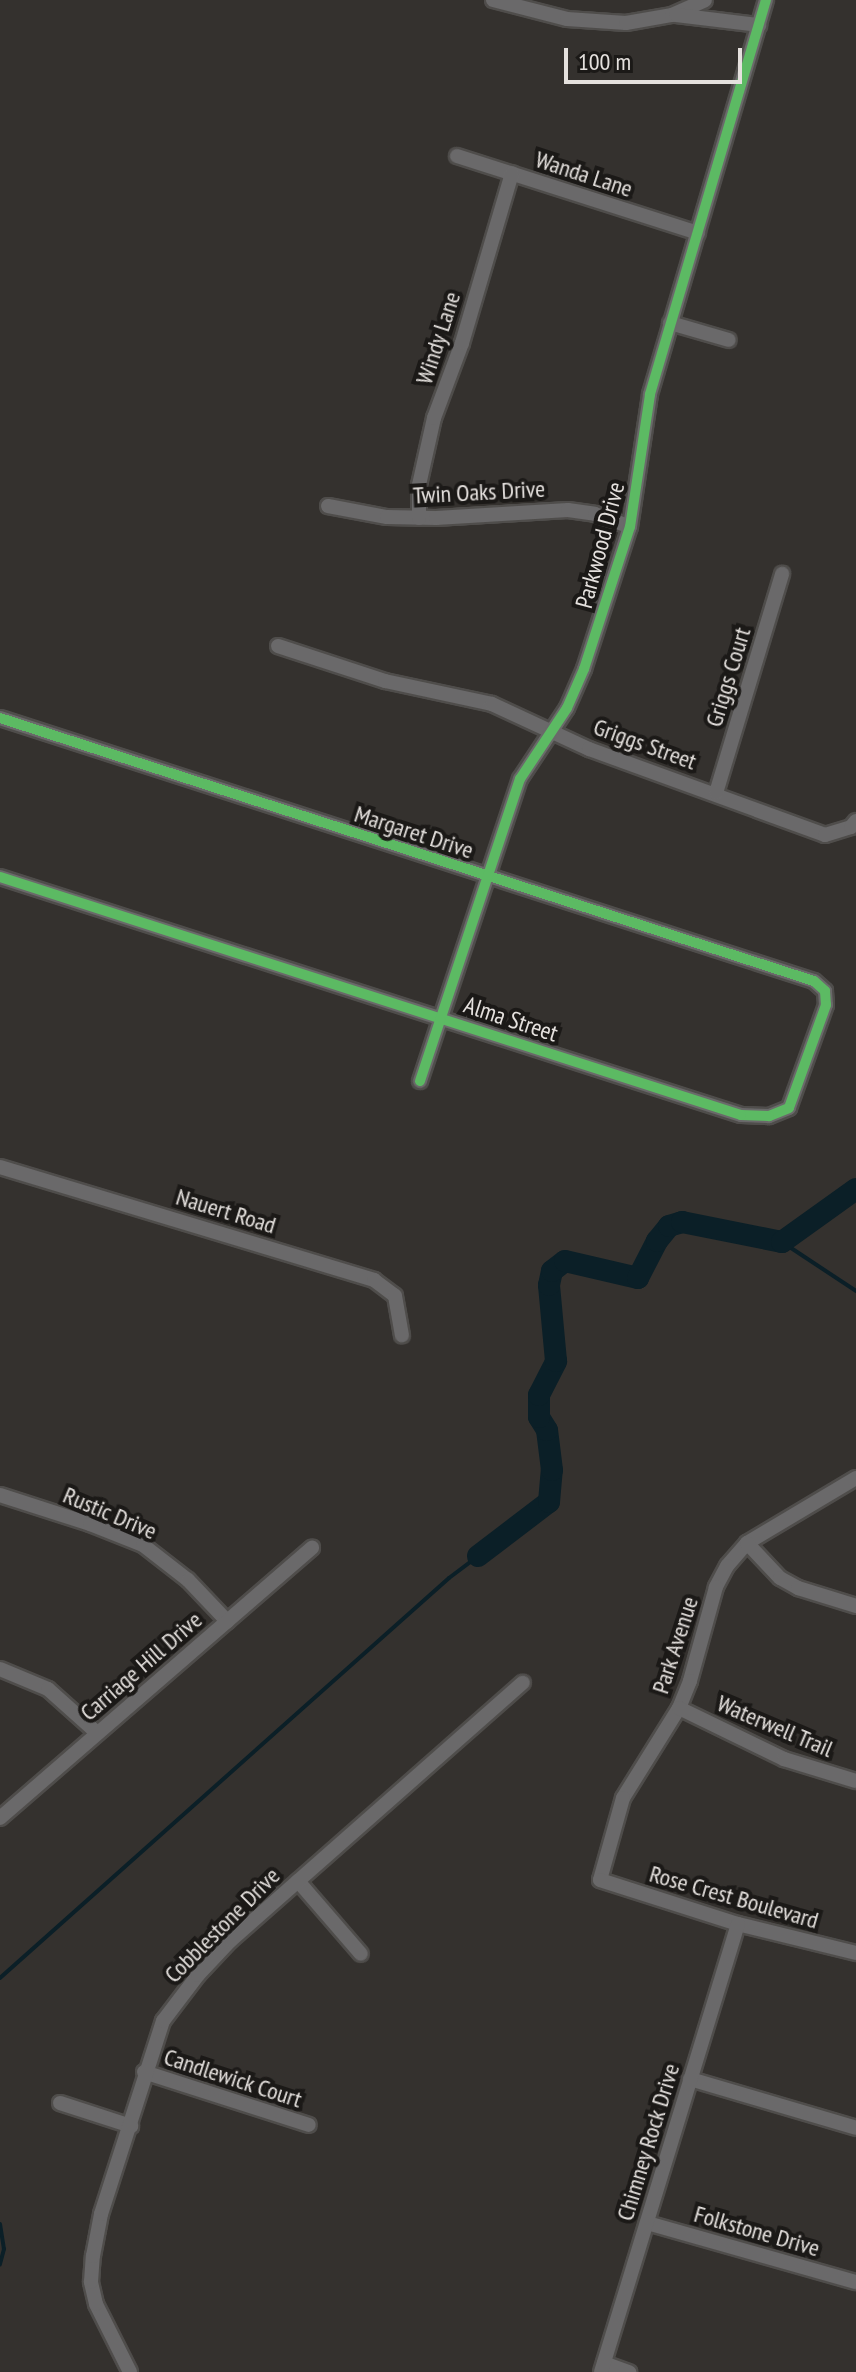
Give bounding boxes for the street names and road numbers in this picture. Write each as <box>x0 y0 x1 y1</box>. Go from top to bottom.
street label: Wanda Lane <box>532 145 636 203</box>
street label: Windy Lane <box>409 288 467 388</box>
street label: Twin Oaks Drive <box>412 474 546 510</box>
street label: Parkwood Drive <box>569 479 631 611</box>
street label: Griggs Court <box>699 624 757 730</box>
street label: Griggs Street <box>590 712 700 776</box>
street label: Margaret Drive <box>351 799 477 865</box>
street label: Alma Street <box>460 990 562 1048</box>
street label: Nauert Road <box>173 1182 279 1240</box>
street label: Rustic Drive <box>59 1480 161 1546</box>
street label: Park Avenue <box>646 1592 704 1698</box>
street label: Carriage Hill Drive <box>74 1605 208 1727</box>
street label: Waterwell Trail <box>712 1689 838 1763</box>
street label: Rose Crest Boulevard <box>646 1859 822 1935</box>
street label: Cobblestone Drive <box>158 1861 286 1989</box>
street label: Candlewick Court <box>160 2042 306 2114</box>
street label: Chimney Rock Drive <box>610 2059 686 2225</box>
street label: Folkstone Drive <box>691 2199 823 2263</box>

